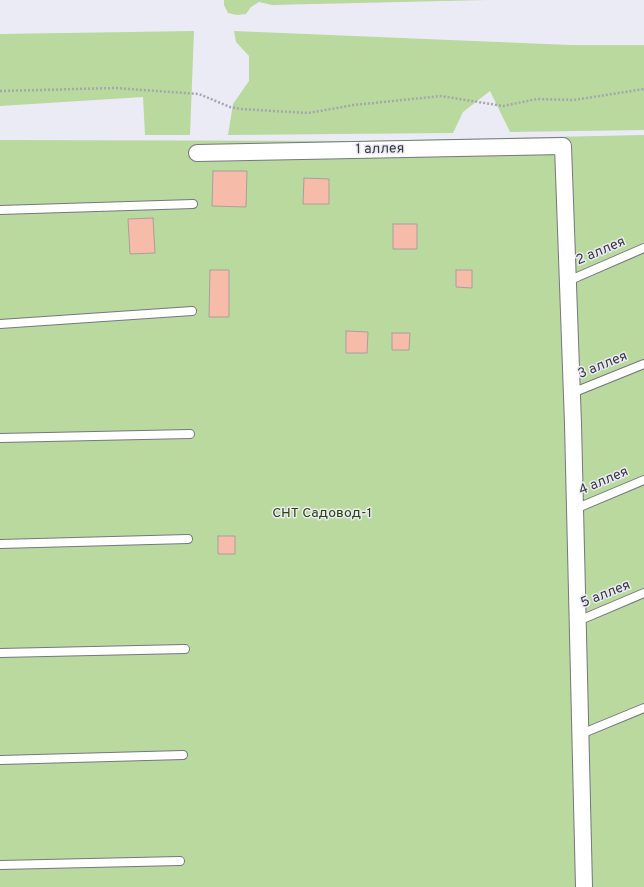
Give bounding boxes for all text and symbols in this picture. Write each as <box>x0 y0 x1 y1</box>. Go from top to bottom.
street label: 1 аллея <box>356 141 404 159</box>
street label: 2 аллея <box>574 234 628 270</box>
street label: 3 аллея <box>576 348 630 384</box>
street label: 4 аллея <box>577 464 631 500</box>
park label: СНТ Садовод-1 <box>272 506 372 522</box>
street label: 5 аллея <box>579 577 633 613</box>

